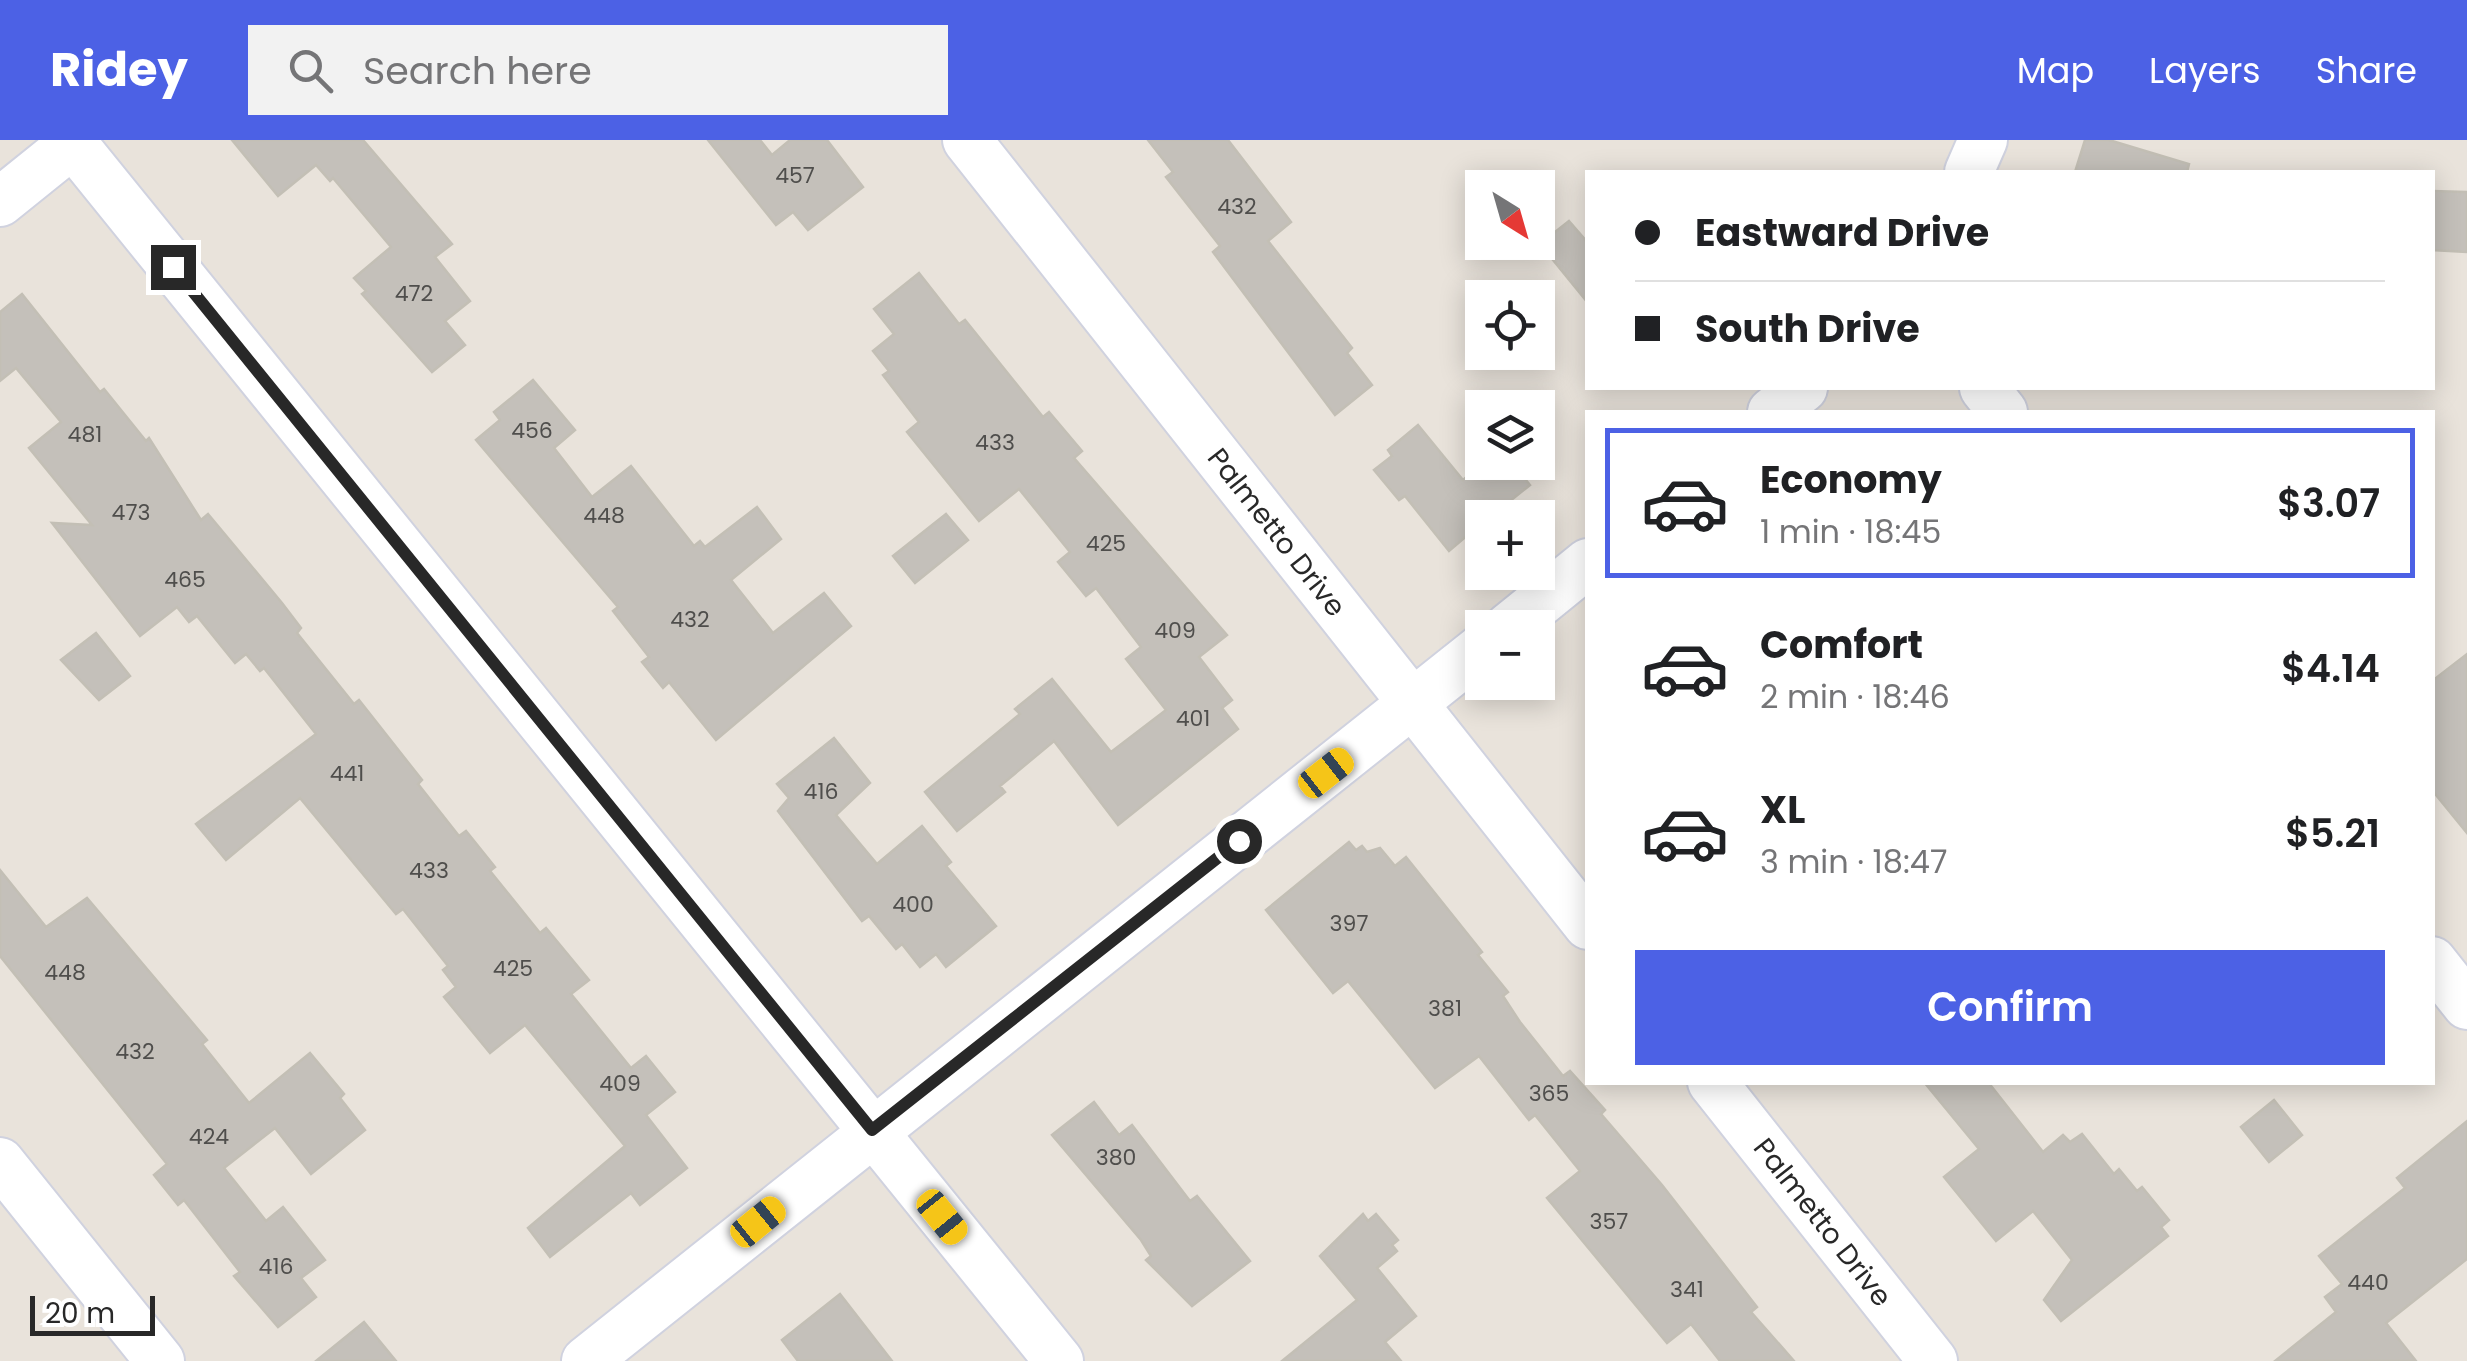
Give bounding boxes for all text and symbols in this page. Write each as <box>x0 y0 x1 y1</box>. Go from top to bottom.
search box <box>248 25 948 115</box>
text: Ridey <box>50 36 188 103</box>
icon: search <box>283 43 338 98</box>
text: Search here <box>363 44 592 97</box>
text: Map <box>2017 46 2094 95</box>
text: Layers <box>2149 46 2261 95</box>
text: Share <box>2316 46 2417 95</box>
house number: 457 <box>775 160 815 191</box>
north arrow <box>1465 170 1555 260</box>
map controls <box>1465 170 1555 700</box>
house number: 432 <box>1217 191 1257 222</box>
text: Eastward Drive <box>1695 206 1989 259</box>
route end <box>151 245 196 290</box>
house number: 472 <box>395 278 433 309</box>
button: locate <box>1465 280 1555 370</box>
text: South Drive <box>1695 302 1920 355</box>
button: layers <box>1465 390 1555 480</box>
house number: 456 <box>511 415 553 446</box>
house number: 481 <box>68 419 102 450</box>
house number: 433 <box>975 427 1015 458</box>
street label: Palmetto Drive <box>1198 440 1355 625</box>
text: Economy <box>1760 453 1942 506</box>
icon: car <box>1640 458 1730 548</box>
text: $3.07 <box>2277 477 2380 530</box>
house number: 473 <box>112 497 150 528</box>
house number: 448 <box>583 500 625 531</box>
button: + <box>1465 500 1555 590</box>
text: 1 min · 18:45 <box>1760 509 1941 554</box>
house number: 425 <box>1086 528 1126 559</box>
house number: 465 <box>164 564 206 595</box>
house number: 432 <box>670 604 710 635</box>
button: − <box>1465 610 1555 700</box>
house number: 409 <box>1154 615 1196 646</box>
text: Comfort <box>1760 618 1923 671</box>
icon: car <box>1640 623 1730 713</box>
text: $4.14 <box>2281 642 2380 695</box>
text: 2 min · 18:46 <box>1760 674 1950 719</box>
house number: 401 <box>1176 703 1210 734</box>
car <box>1293 743 1359 803</box>
house number: 441 <box>330 758 364 789</box>
house number: 416 <box>804 776 838 807</box>
text: XL <box>1760 783 1805 836</box>
icon: car <box>1640 788 1730 878</box>
text: $5.21 <box>2285 807 2380 860</box>
route start <box>1217 819 1262 864</box>
text: 3 min · 18:47 <box>1760 839 1947 884</box>
house number: 433 <box>409 855 449 886</box>
house number: 400 <box>892 889 934 920</box>
house number: 397 <box>1330 908 1368 939</box>
button: Confirm <box>1635 950 2385 1065</box>
house number: 425 <box>493 953 533 984</box>
house number: 448 <box>44 957 86 988</box>
house number: 381 <box>1428 993 1462 1024</box>
house number: 432 <box>115 1036 155 1067</box>
house number: 409 <box>599 1068 641 1099</box>
house number: 365 <box>1529 1078 1569 1109</box>
house number: 424 <box>189 1121 229 1152</box>
street label: Palmetto Drive <box>1744 1130 1901 1315</box>
house number: 380 <box>1096 1142 1136 1173</box>
car <box>911 1184 973 1250</box>
car <box>725 1191 791 1253</box>
house number: 357 <box>1590 1206 1628 1237</box>
house number: 416 <box>259 1251 293 1282</box>
house number: 440 <box>2347 1267 2389 1298</box>
house number: 341 <box>1670 1274 1704 1305</box>
scale bar <box>30 1291 155 1336</box>
text: 20 m <box>45 1294 115 1333</box>

